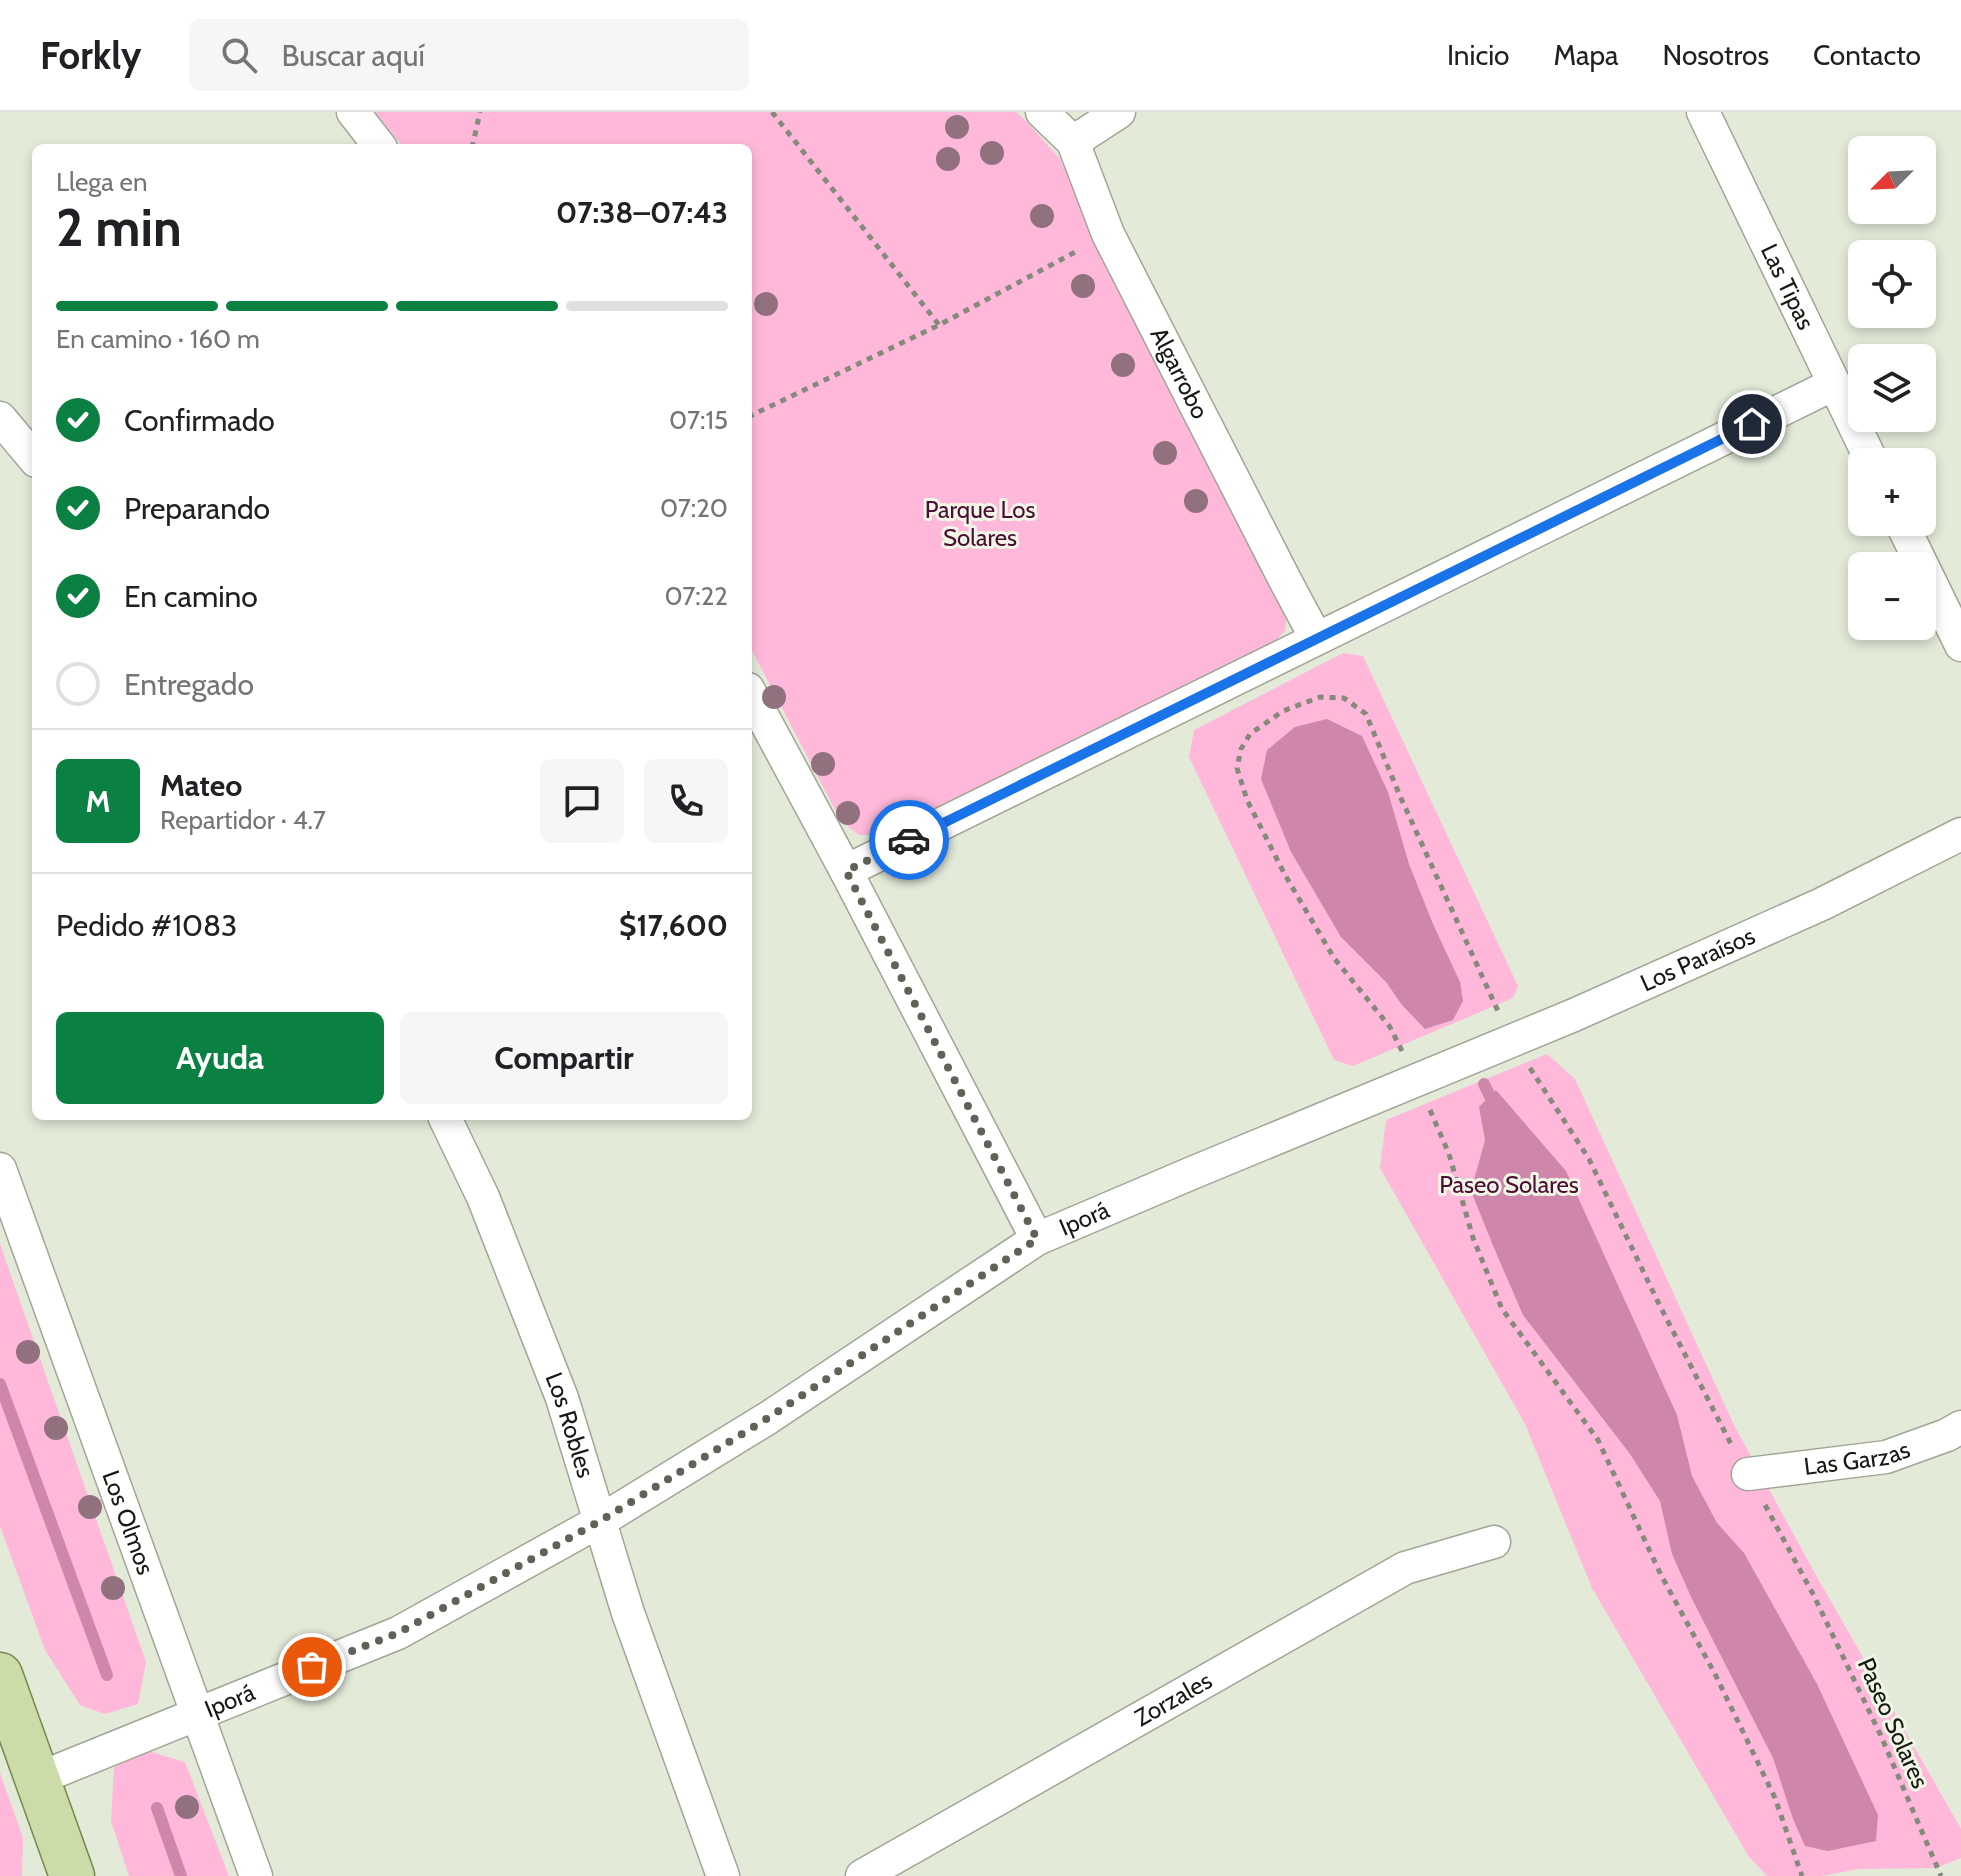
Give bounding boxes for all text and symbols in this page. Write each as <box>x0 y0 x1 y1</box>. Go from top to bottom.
search box <box>189 19 749 91</box>
text: Forkly <box>40 32 141 79</box>
icon: search <box>217 33 261 77</box>
text: Buscar aquí <box>281 37 425 74</box>
text: Inicio <box>1447 38 1510 72</box>
text: Mapa <box>1554 38 1619 72</box>
text: Nosotros <box>1663 38 1769 72</box>
text: Contacto <box>1813 38 1921 72</box>
north arrow <box>1848 136 1936 224</box>
map controls <box>1848 136 1936 640</box>
text: Llega en <box>56 166 147 198</box>
text: 07:38–07:43 <box>556 194 728 231</box>
text: 2 min <box>56 196 182 259</box>
street label: Las Tipas <box>1755 239 1821 334</box>
button: locate <box>1848 240 1936 328</box>
text: En camino · 160 m <box>56 323 260 355</box>
street label: Algarrobo <box>1144 323 1215 423</box>
button: layers <box>1848 344 1936 432</box>
pin <box>1718 390 1786 458</box>
icon: check <box>56 398 100 442</box>
text: Confirmado <box>124 402 275 439</box>
icon: home <box>1730 402 1774 446</box>
text: 07:15 <box>669 404 728 436</box>
button: + <box>1848 448 1936 536</box>
icon: check <box>56 486 100 530</box>
text: Preparando <box>124 490 270 527</box>
text: 07:20 <box>660 492 728 524</box>
park label: Parque Los Solares <box>925 495 1035 552</box>
button: − <box>1848 552 1936 640</box>
icon: check <box>56 574 100 618</box>
text: En camino <box>124 578 258 615</box>
text: 07:22 <box>664 580 728 612</box>
text: Entregado <box>124 666 254 703</box>
button: chat <box>540 759 624 843</box>
button: phone <box>644 759 728 843</box>
text: Mateo <box>160 767 242 804</box>
text: M <box>86 783 111 820</box>
courier <box>869 800 949 880</box>
text: Repartidor · 4.7 <box>160 804 326 836</box>
icon: car <box>887 818 931 862</box>
text: Pedido #1083 <box>56 907 237 944</box>
text: $17,600 <box>619 907 728 944</box>
street label: Los Paraísos <box>1636 921 1759 997</box>
button: Ayuda <box>56 1012 384 1104</box>
button: Compartir <box>400 1012 728 1104</box>
park label: Paseo Solares <box>1439 1170 1579 1199</box>
street label: Iporá <box>1055 1195 1114 1242</box>
street label: Los Robles <box>539 1368 601 1481</box>
street label: Las Garzas <box>1802 1435 1914 1481</box>
street label: Los Olmos <box>96 1466 161 1578</box>
pin <box>278 1633 346 1701</box>
icon: bag <box>290 1645 334 1689</box>
street label: Paseo Solares <box>1852 1653 1935 1793</box>
street label: Zorzales <box>1130 1666 1217 1732</box>
street label: Iporá <box>200 1677 259 1724</box>

